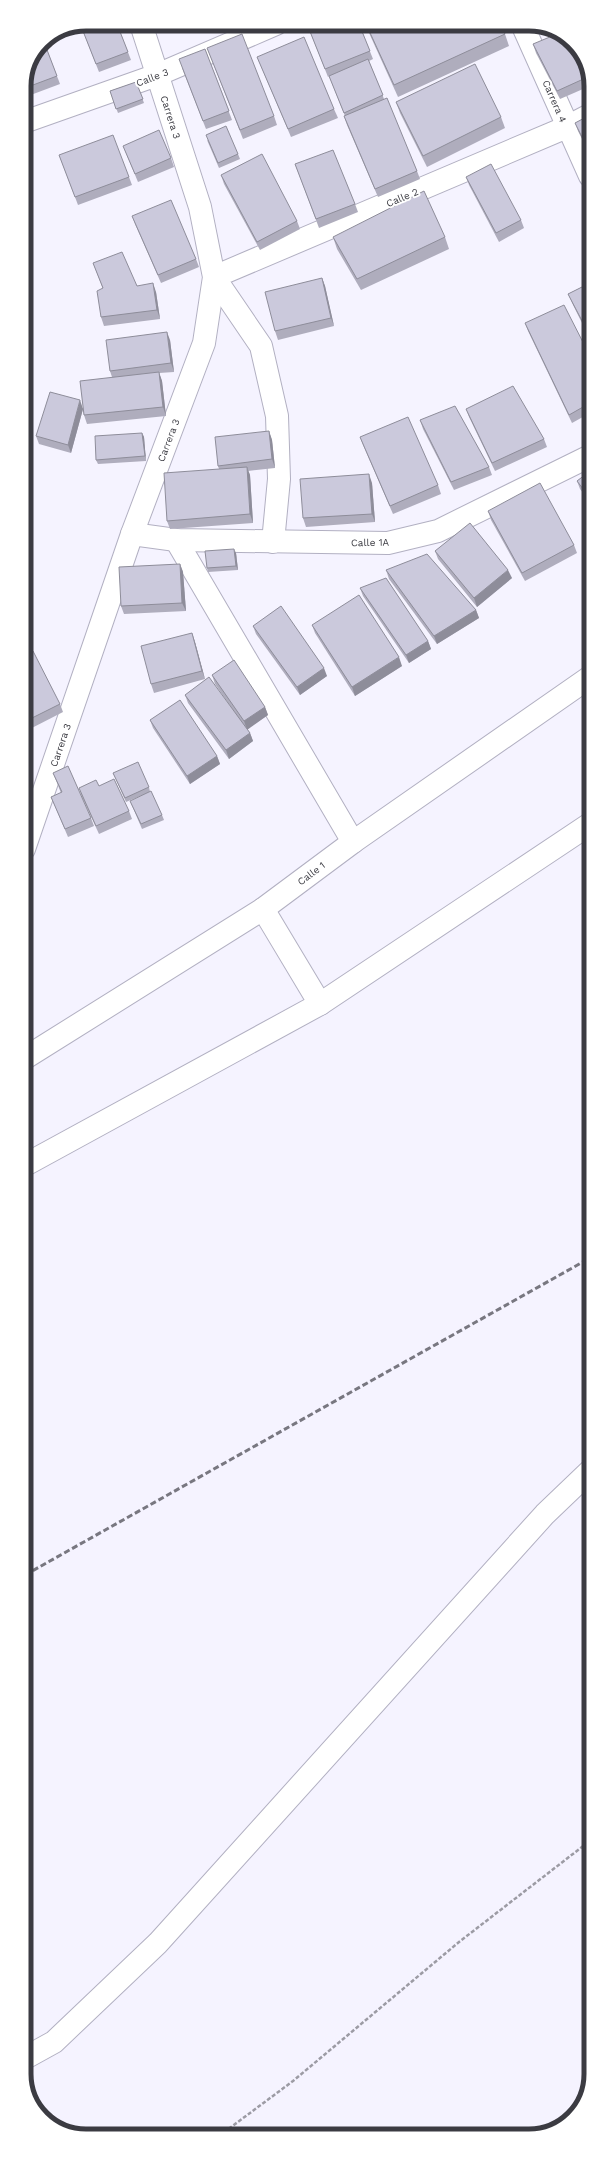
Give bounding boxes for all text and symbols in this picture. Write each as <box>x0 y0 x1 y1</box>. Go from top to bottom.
street label: Calle 3 <box>134 66 170 89</box>
street label: Carrera 4 <box>540 78 569 124</box>
street label: Carrera 3 <box>158 94 183 140</box>
street label: Calle 2 <box>385 186 420 209</box>
street label: Carrera 3 <box>155 417 182 463</box>
street label: Calle 1A <box>351 537 390 548</box>
street label: Carrera 3 <box>48 722 73 768</box>
street label: Calle 1 <box>295 860 327 887</box>

